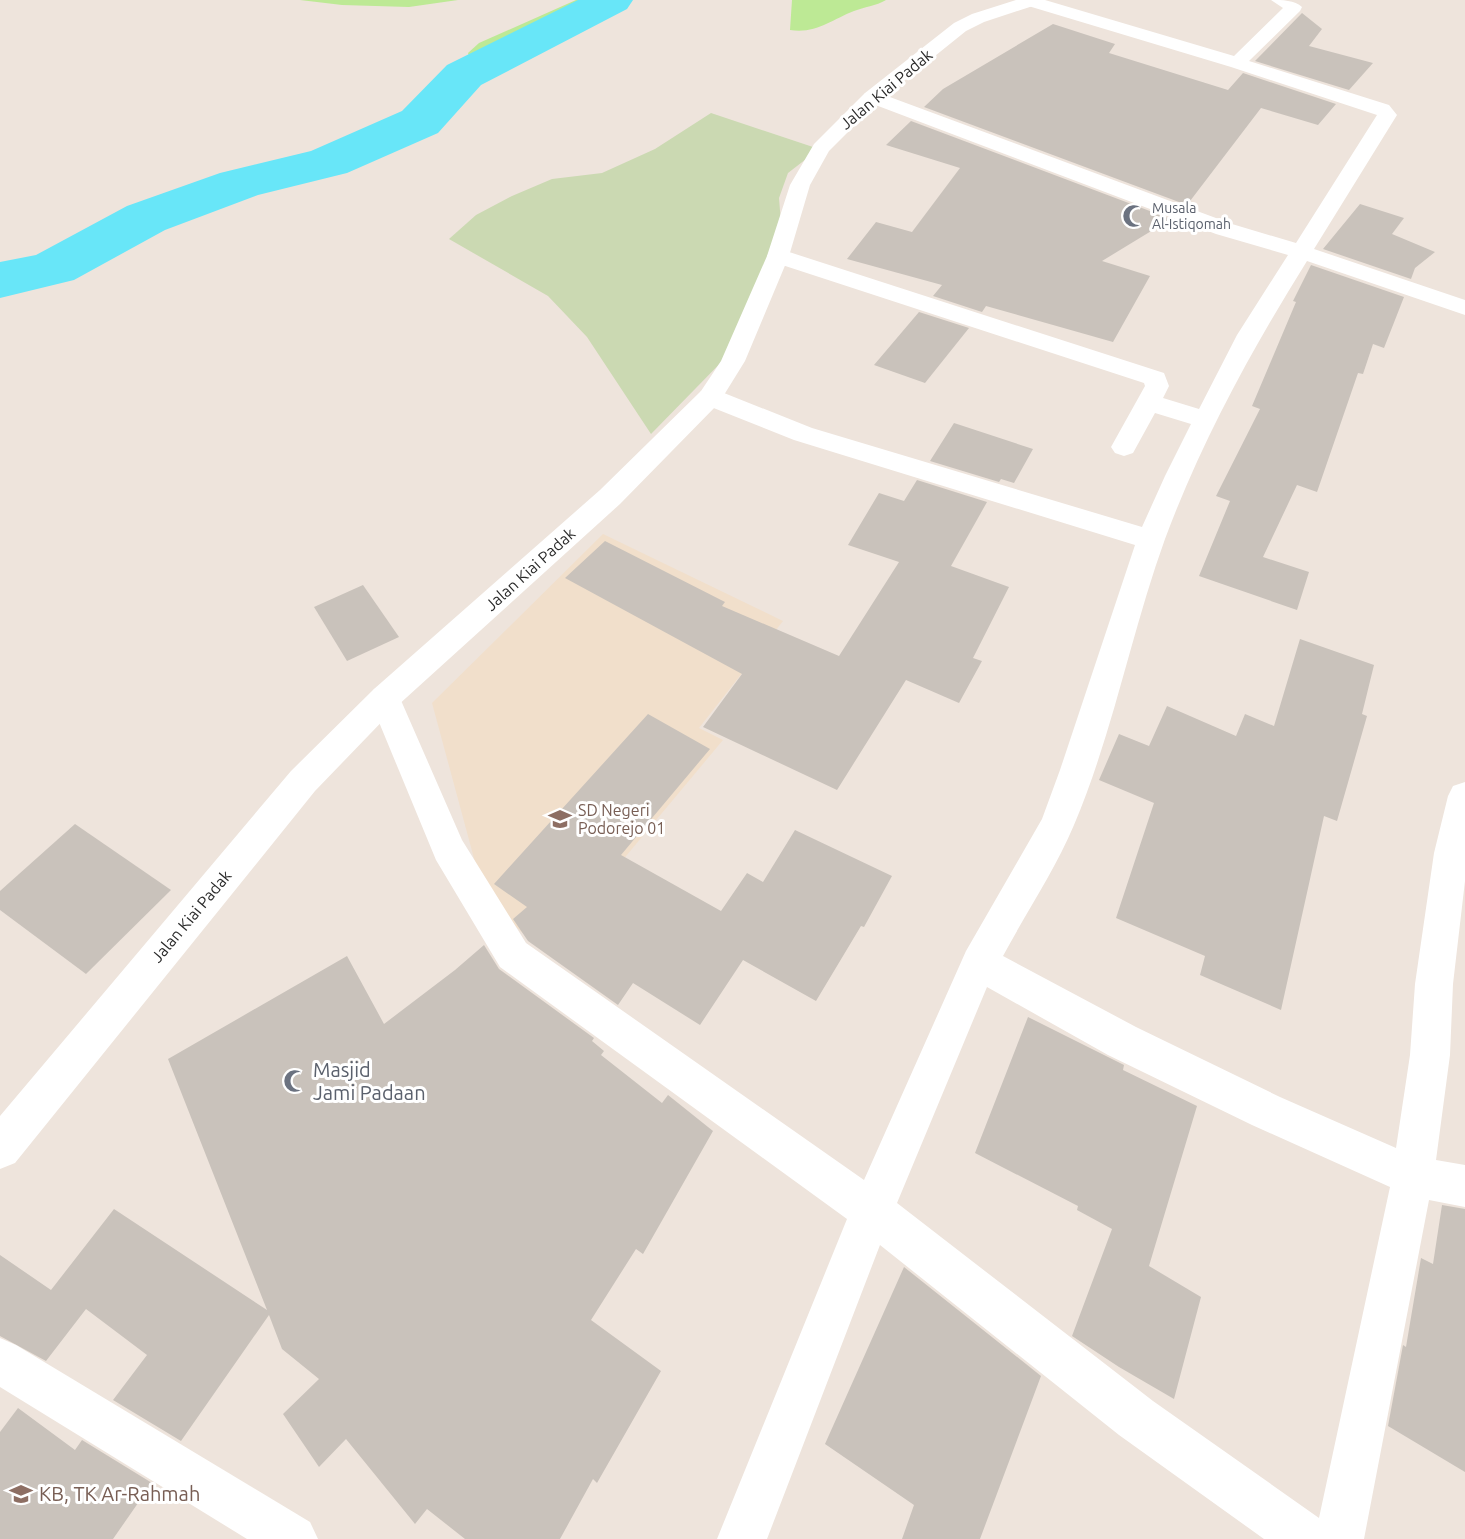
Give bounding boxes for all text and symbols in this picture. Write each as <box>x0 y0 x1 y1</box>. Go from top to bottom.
street label: Jalan Kiai Padak <box>836 45 936 133</box>
place label: Musala Al-Istiqomah <box>1152 200 1231 232</box>
mosque icon: Musala Al-Istiqomah <box>1121 203 1147 229</box>
street label: Jalan Kiai Padak <box>481 524 579 614</box>
place label: SD Negeri Podorejo 01 <box>578 801 665 837</box>
school or university icon: SD Negeri Podorejo 01 <box>547 806 573 832</box>
street label: Jalan Kiai Padak <box>147 866 235 966</box>
place label: Masjid Jami Padaan <box>313 1058 426 1104</box>
mosque icon: Masjid Jami Padaan <box>282 1068 308 1094</box>
school or university icon: KB, TK Ar-Rahmah <box>8 1481 34 1507</box>
place label: KB, TK Ar-Rahmah <box>39 1482 200 1505</box>

